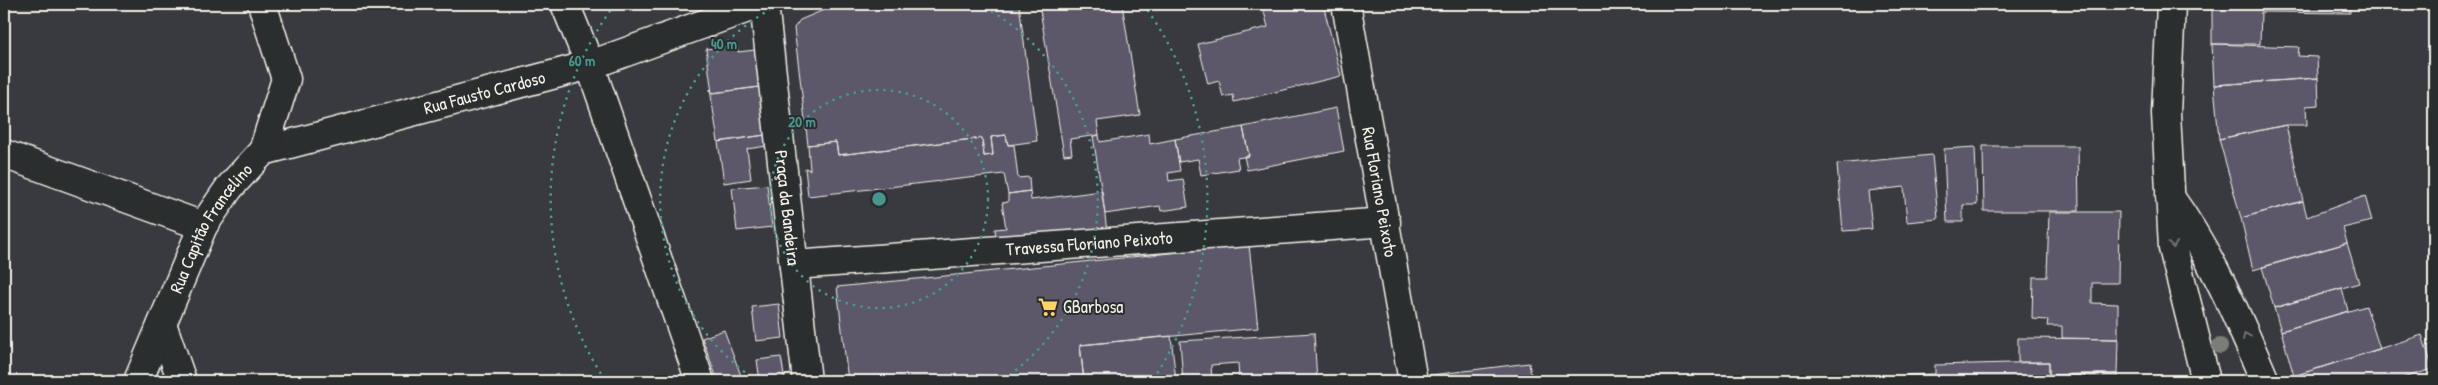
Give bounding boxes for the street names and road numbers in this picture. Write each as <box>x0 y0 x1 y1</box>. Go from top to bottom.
street label: Rua Fausto Cardoso <box>421 64 548 120</box>
street label: Rua Floriano Peixoto <box>1356 125 1404 259</box>
street label: Praça da Bandeira <box>769 149 807 267</box>
street label: Rua Capitão Francelino <box>163 157 258 297</box>
street label: Travessa Floriano Peixoto <box>1005 225 1173 262</box>

